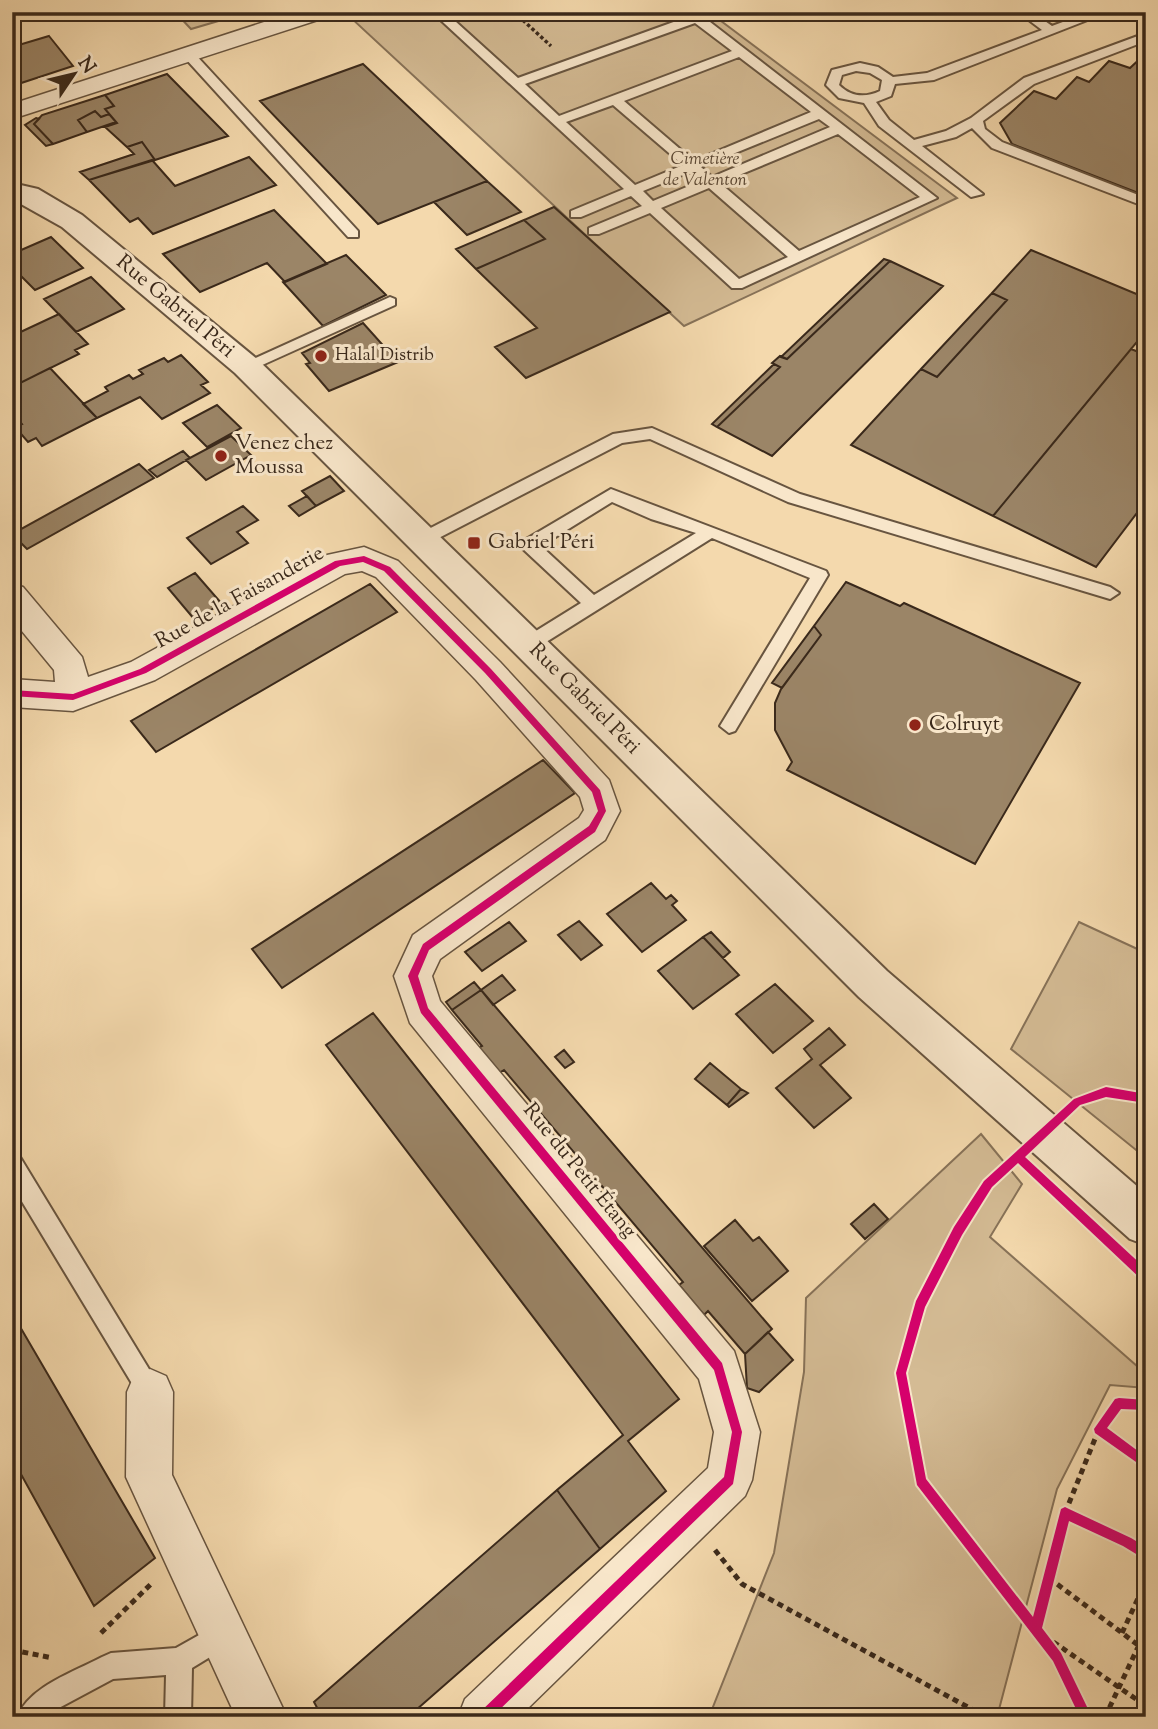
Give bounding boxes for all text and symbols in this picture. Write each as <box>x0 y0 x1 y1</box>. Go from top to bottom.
north arrow <box>38 38 108 108</box>
text: N <box>70 52 101 80</box>
park label: Cimetière de Valenton <box>663 147 748 194</box>
street label: Rue Gabriel Péri <box>109 248 241 366</box>
place label: Halal Distrib <box>335 343 434 369</box>
marker: Halal Distrib <box>313 348 329 364</box>
place label: Venez chez Moussa <box>235 429 333 483</box>
marker: Venez chez Moussa <box>213 448 229 464</box>
place label: Gabriel Péri <box>488 528 594 558</box>
marker: Gabriel Péri <box>466 535 482 551</box>
street label: Rue de la Faisanderie <box>150 539 330 657</box>
street label: Rue Gabriel Péri <box>521 636 647 762</box>
place label: Colruyt <box>929 710 1000 740</box>
marker: Colruyt <box>907 717 923 733</box>
street label: Rue du Petit Étang <box>515 1097 643 1245</box>

